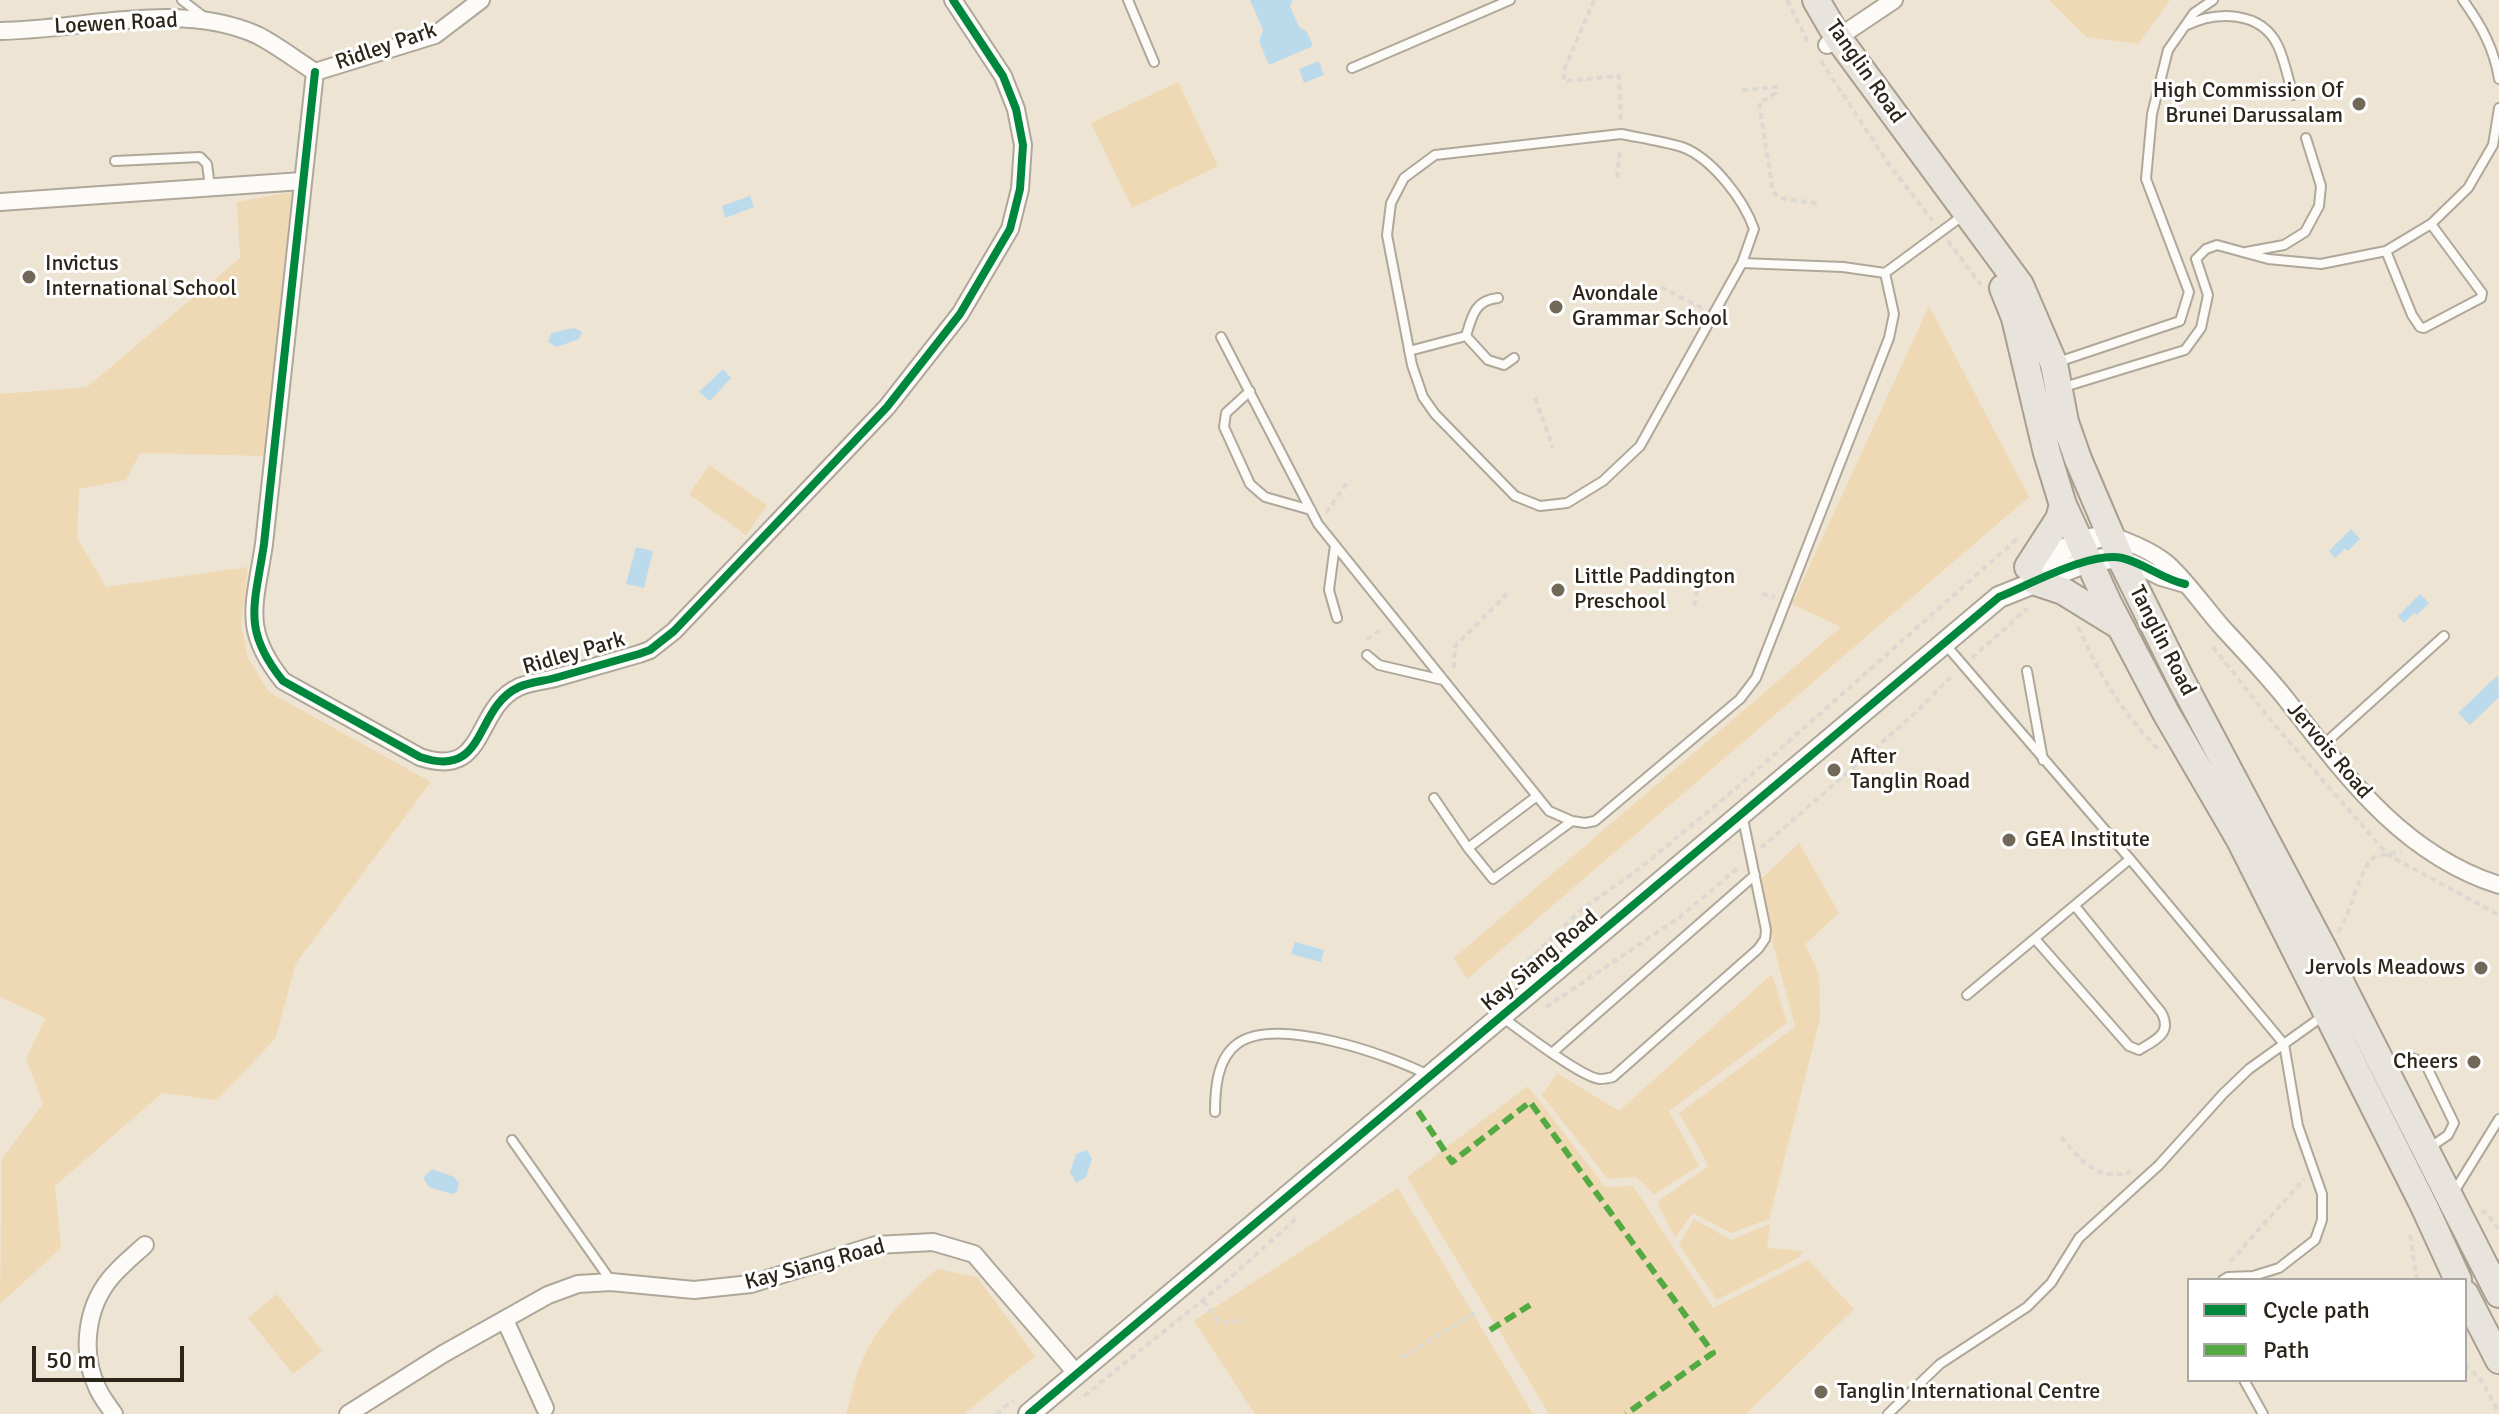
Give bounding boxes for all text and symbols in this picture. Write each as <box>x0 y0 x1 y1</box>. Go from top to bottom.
street label: Loewen Road <box>54 8 178 40</box>
street label: Tanglin Road <box>1820 15 1910 129</box>
street label: Ridley Park <box>332 17 440 77</box>
place label: High Commission Of Brunei Darussalam <box>2153 78 2343 130</box>
marker: High Commission Of Brunei Darussalam <box>2350 95 2368 113</box>
place label: Invictus International School <box>45 251 237 302</box>
marker: Invictus International School <box>20 268 38 286</box>
place label: Avondale Grammar School <box>1572 281 1728 332</box>
marker: Avondale Grammar School <box>1547 298 1565 316</box>
place label: Little Paddington Preschool <box>1574 564 1735 616</box>
marker: Little Paddington Preschool <box>1549 581 1567 599</box>
street label: Tanglin Road <box>2123 581 2201 701</box>
street label: Ridley Park <box>520 627 628 681</box>
street label: Jervois Road <box>2281 697 2377 805</box>
place label: After Tanglin Road <box>1850 744 1970 796</box>
marker: After Tanglin Road <box>1825 761 1843 779</box>
place label: GEA Institute <box>2025 827 2150 853</box>
marker: GEA Institute <box>2000 831 2018 849</box>
street label: Kay Siang Road <box>1476 905 1604 1017</box>
place label: Jervols Meadows <box>2305 955 2465 981</box>
marker: Jervols Meadows <box>2472 959 2490 977</box>
place label: Cheers <box>2393 1049 2458 1075</box>
marker: Cheers <box>2465 1053 2483 1071</box>
street label: Kay Siang Road <box>742 1234 888 1296</box>
legend <box>2187 1278 2467 1382</box>
text: Cycle path <box>2263 1295 2370 1325</box>
scale bar <box>36 1330 188 1380</box>
text: Path <box>2263 1335 2309 1365</box>
text: 50 m <box>46 1345 96 1375</box>
place label: Tanglin International Centre <box>1837 1379 2100 1405</box>
marker: Tanglin International Centre <box>1812 1383 1830 1401</box>

